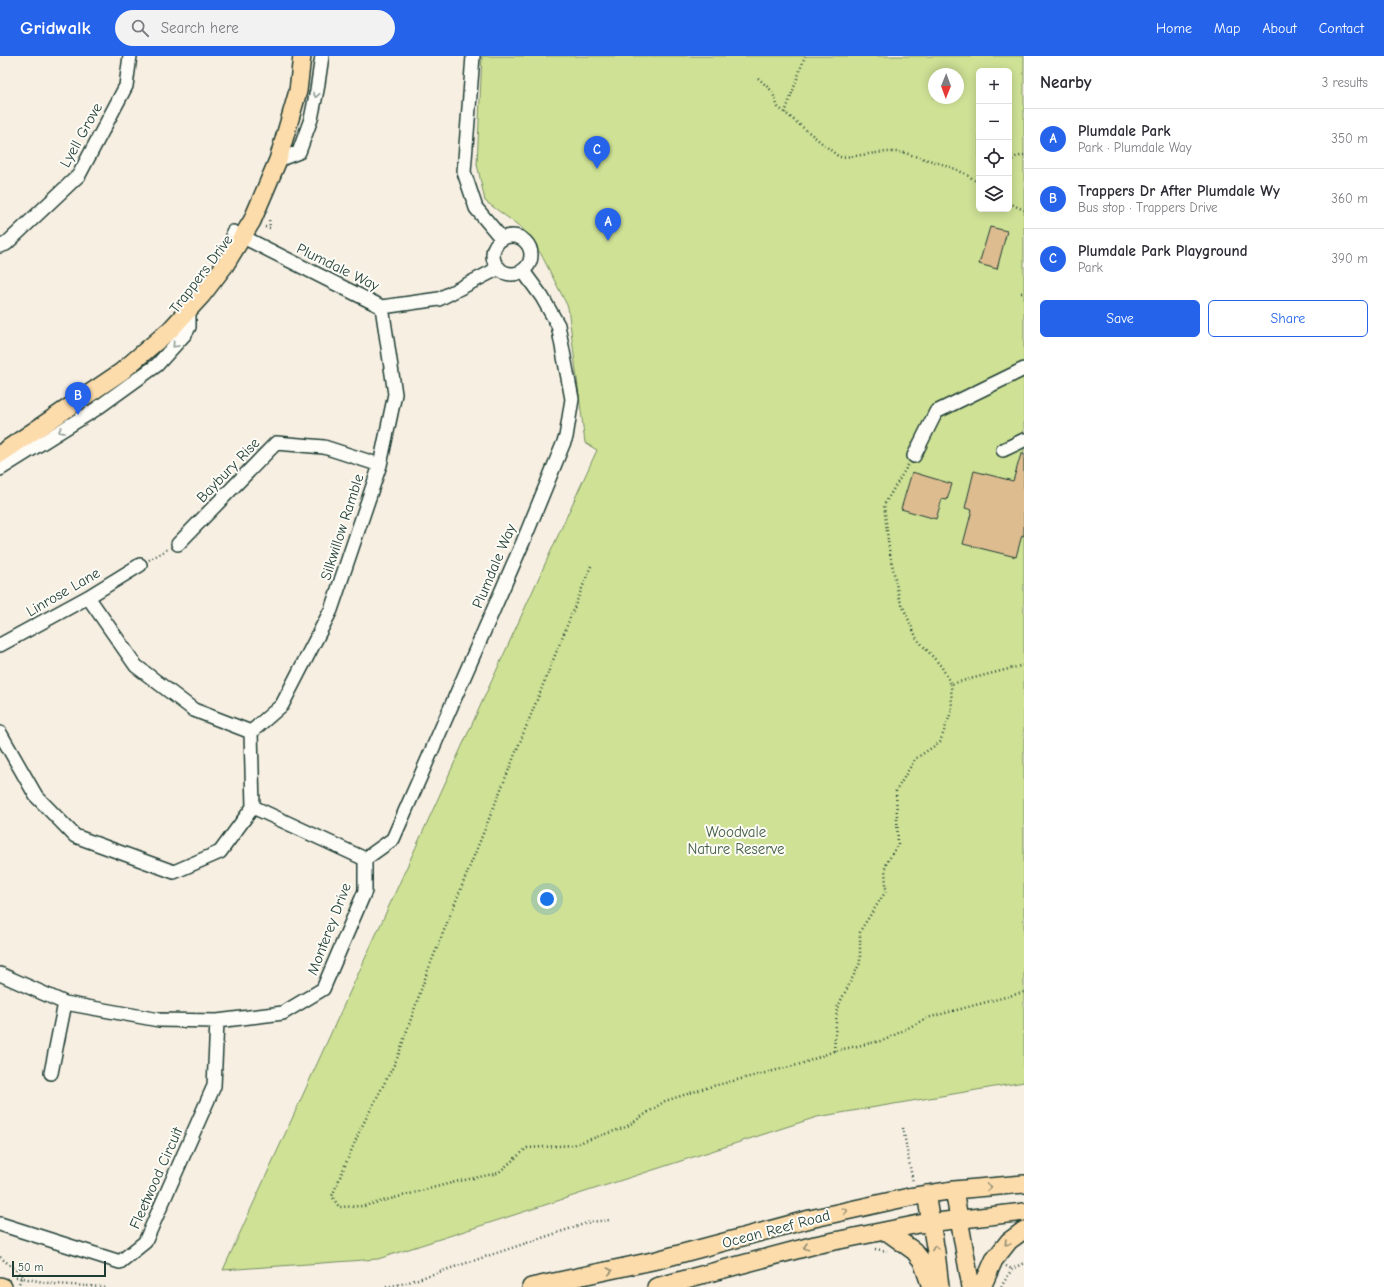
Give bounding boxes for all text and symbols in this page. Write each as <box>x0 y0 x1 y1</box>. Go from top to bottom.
search box <box>115 10 395 46</box>
text: Gridwalk <box>20 17 91 39</box>
icon: search <box>129 17 151 39</box>
text: Search here <box>161 19 239 37</box>
text: Home <box>1156 20 1192 37</box>
text: Map <box>1214 20 1240 37</box>
text: About <box>1262 20 1297 37</box>
text: Contact <box>1319 20 1364 37</box>
north arrow <box>928 68 964 104</box>
map controls <box>976 68 1012 212</box>
button: + <box>976 68 1012 104</box>
text: Nearby <box>1040 73 1091 92</box>
text: 3 results <box>1322 75 1368 90</box>
one-way arrow <box>312 91 321 98</box>
street label: Lyell Grove <box>56 99 106 170</box>
button: − <box>976 104 1012 140</box>
text: Plumdale Park <box>1078 122 1171 140</box>
text: A <box>1049 131 1057 146</box>
text: 350 m <box>1331 131 1368 146</box>
pin: C <box>584 136 610 169</box>
button: locate <box>976 140 1012 176</box>
text: Park · Plumdale Way <box>1078 140 1192 155</box>
button: layers <box>976 176 1012 212</box>
text: Trappers Dr After Plumdale Wy <box>1078 182 1280 200</box>
text: B <box>1049 191 1057 206</box>
text: 360 m <box>1331 191 1368 206</box>
text: Bus stop · Trappers Drive <box>1078 200 1218 215</box>
pin: A <box>595 208 621 241</box>
street label: Trappers Drive <box>165 231 237 317</box>
street label: Plumdale Way <box>294 239 383 295</box>
text: Plumdale Park Playground <box>1078 242 1247 260</box>
text: C <box>1049 251 1057 266</box>
text: 390 m <box>1332 251 1368 266</box>
text: Park <box>1078 260 1103 275</box>
button: Save <box>1040 300 1200 337</box>
button: Share <box>1208 300 1368 337</box>
one-way arrow <box>173 340 180 347</box>
pin: B <box>65 382 91 415</box>
one-way arrow <box>58 426 65 433</box>
street label: Baybury Rise <box>193 433 264 506</box>
street label: Silkwillow Ramble <box>316 471 368 582</box>
street label: Plumdale Way <box>468 521 520 611</box>
street label: Linrose Lane <box>23 563 104 620</box>
park label: Woodvale Nature Reserve <box>687 823 785 858</box>
street label: Monterey Drive <box>303 880 355 978</box>
your location <box>537 889 557 909</box>
street label: Fleetwood Circuit <box>126 1124 187 1232</box>
one-way arrow <box>986 1182 992 1191</box>
street label: Ocean Reef Road <box>720 1206 832 1252</box>
one-way arrow <box>841 1208 848 1216</box>
one-way arrow <box>1005 1238 1012 1246</box>
one-way arrow <box>803 1242 810 1251</box>
one-way arrow <box>932 1245 940 1251</box>
scale bar <box>12 1259 106 1278</box>
text: 50 m <box>18 1261 43 1274</box>
one-way arrow <box>607 1267 613 1275</box>

